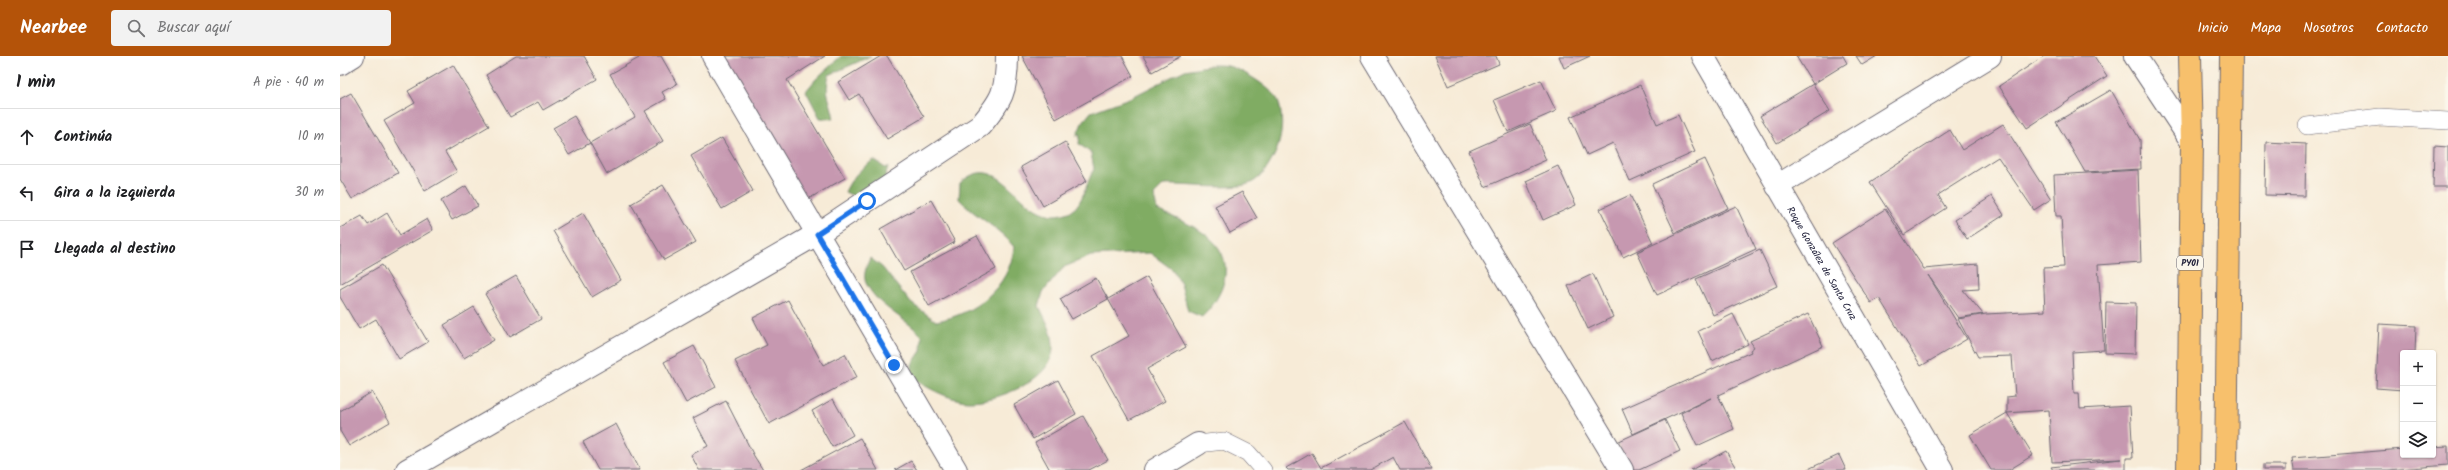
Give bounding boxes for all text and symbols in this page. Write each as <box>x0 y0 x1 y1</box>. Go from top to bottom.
search box <box>111 10 391 46</box>
text: Nearbee <box>20 13 87 43</box>
text: Buscar aquí <box>157 16 230 40</box>
icon: search <box>125 17 147 39</box>
text: Inicio <box>2197 17 2228 39</box>
text: Mapa <box>2250 17 2281 39</box>
text: Nosotros <box>2303 17 2354 39</box>
text: Contacto <box>2376 17 2428 39</box>
text: 1 min <box>16 69 55 96</box>
text: A pie · 40 m <box>253 72 324 93</box>
text: Continúa <box>54 125 112 149</box>
icon: ahead <box>16 126 38 148</box>
text: 10 m <box>298 126 324 147</box>
text: Gira a la izquierda <box>54 181 175 205</box>
icon: left <box>16 182 38 204</box>
text: 30 m <box>295 182 324 203</box>
route start <box>858 192 876 210</box>
street label: Roque González de Santa Cruz <box>1782 204 1861 324</box>
text: Llegada al destino <box>54 237 176 261</box>
icon: arrive <box>16 238 38 260</box>
road number: PY01 <box>2177 256 2203 270</box>
map controls <box>2400 350 2436 458</box>
button: + <box>2400 350 2436 386</box>
route end <box>885 356 903 374</box>
button: − <box>2400 386 2436 422</box>
button: layers <box>2400 422 2436 458</box>

